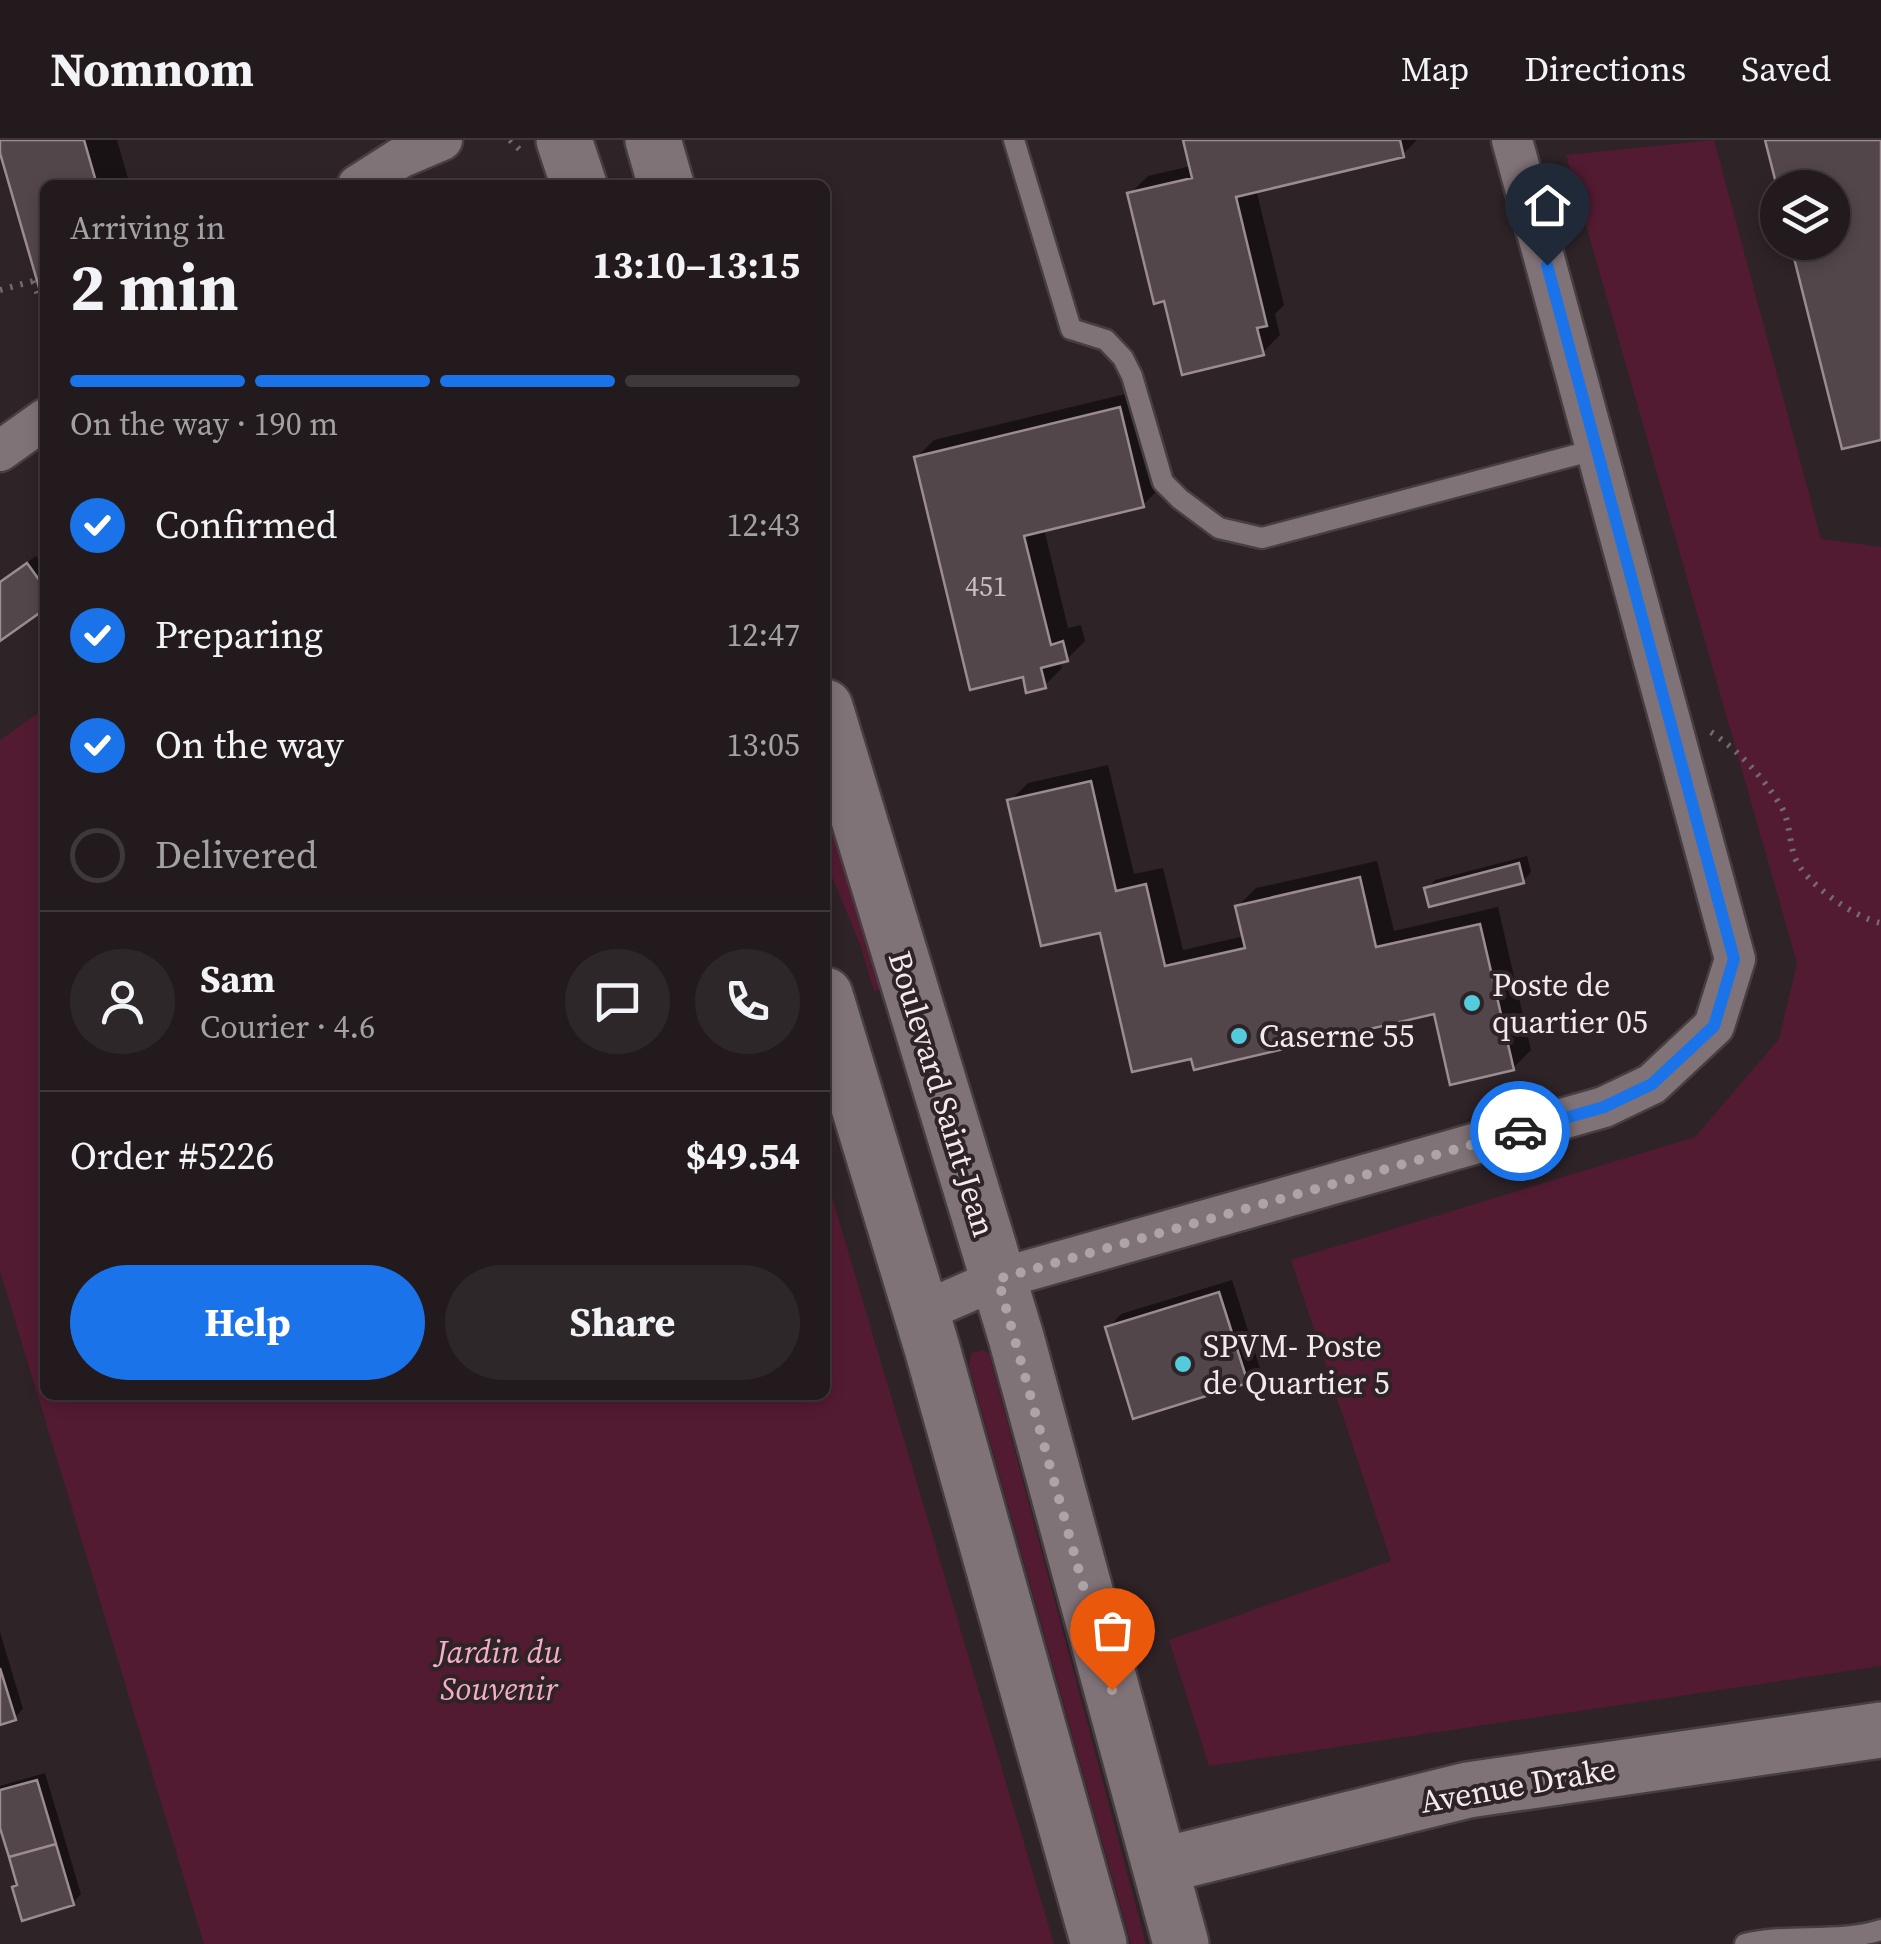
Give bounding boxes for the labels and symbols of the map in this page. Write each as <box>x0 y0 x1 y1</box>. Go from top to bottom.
pin <box>1505 163 1590 266</box>
house number: 451 <box>965 567 1007 605</box>
street label: Boulevard Saint-Jean <box>878 946 1006 1242</box>
place label: Poste de quartier 05 <box>1492 963 1648 1044</box>
marker: Poste de quartier 05 <box>1461 992 1483 1014</box>
place label: Caserne 55 <box>1259 1014 1414 1058</box>
marker: Caserne 55 <box>1228 1025 1250 1047</box>
courier <box>1470 1081 1570 1181</box>
place label: SPVM- Poste de Quartier 5 <box>1203 1324 1390 1405</box>
marker: SPVM- Poste de Quartier 5 <box>1172 1353 1194 1375</box>
pin <box>1070 1588 1155 1691</box>
park label: Jardin du Souvenir <box>432 1630 562 1711</box>
street label: Avenue Drake <box>1417 1746 1619 1824</box>

